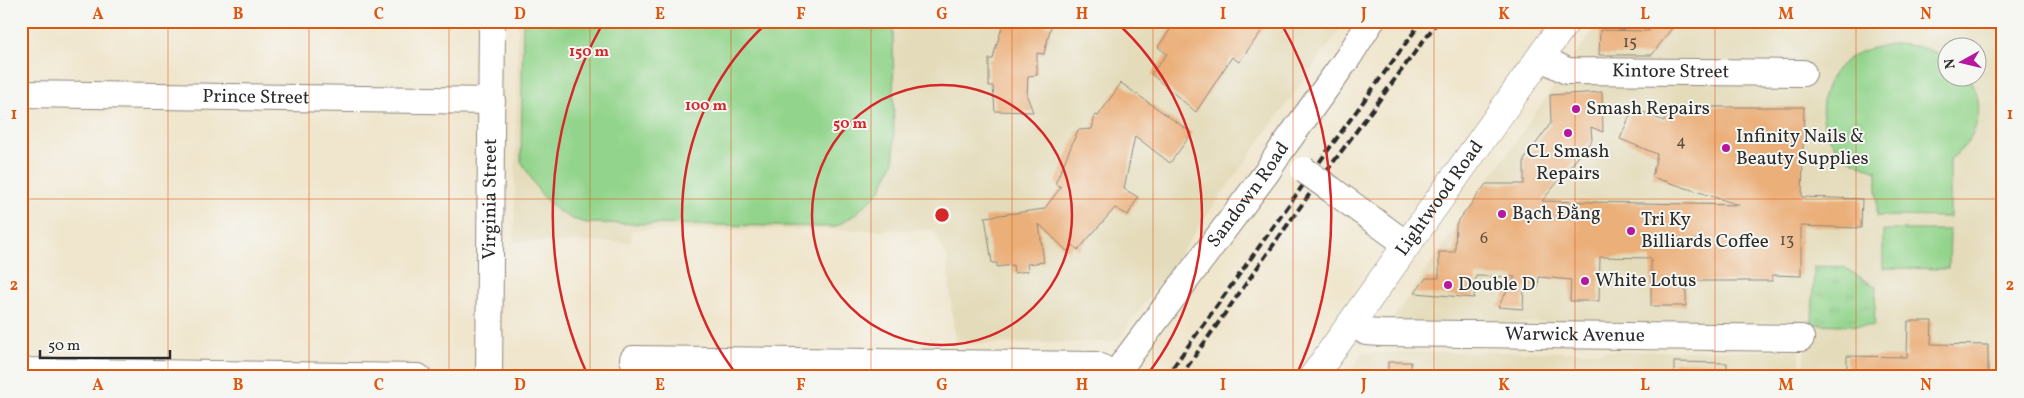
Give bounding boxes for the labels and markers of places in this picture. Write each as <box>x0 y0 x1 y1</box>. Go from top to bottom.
place label: Smash Repairs <box>1586 96 1710 122</box>
marker: Smash Repairs <box>1570 103 1582 115</box>
place label: Infinity Nails & Beauty Supplies <box>1736 124 1869 172</box>
marker: CL Smash Repairs <box>1562 127 1574 139</box>
place label: CL Smash Repairs <box>1526 139 1610 187</box>
marker: Infinity Nails & Beauty Supplies <box>1720 142 1732 154</box>
place label: Bạch Đằng <box>1512 201 1601 227</box>
centre of rings <box>933 206 951 224</box>
place label: Tri Ky Billiards Coffee <box>1641 207 1769 255</box>
marker: Bạch Đằng <box>1496 208 1508 220</box>
marker: Tri Ky Billiards Coffee <box>1625 225 1637 237</box>
place label: White Lotus <box>1595 268 1696 294</box>
place label: Double D <box>1458 272 1535 298</box>
marker: White Lotus <box>1579 275 1591 287</box>
marker: Double D <box>1442 279 1454 291</box>

